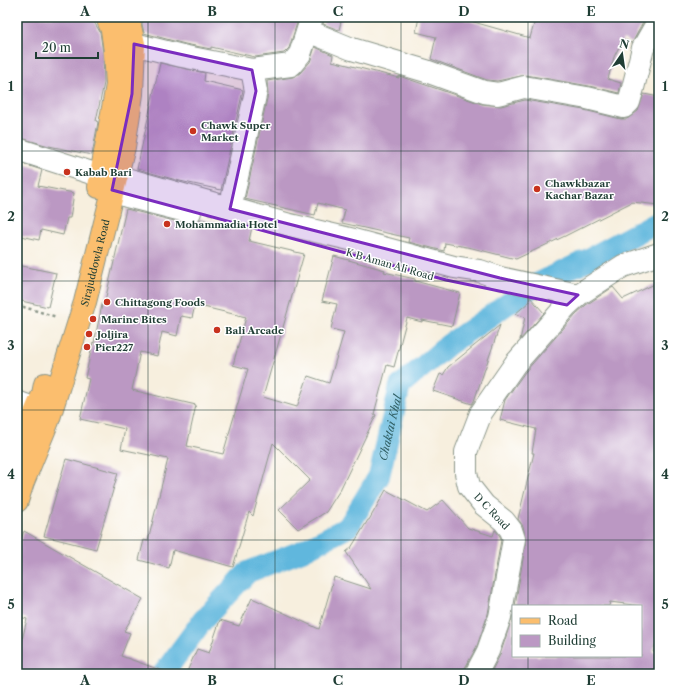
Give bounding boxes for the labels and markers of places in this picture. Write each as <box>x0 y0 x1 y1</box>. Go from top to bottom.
place label: Chawk Super Market <box>201 119 271 144</box>
marker: Chawk Super Market <box>188 126 198 136</box>
place label: Kabab Bari <box>75 166 132 179</box>
marker: Kabab Bari <box>62 167 72 177</box>
place label: Chawkbazar Kachar Bazar <box>545 177 614 202</box>
marker: Chawkbazar Kachar Bazar <box>532 184 542 194</box>
place label: Mohammadia Hotel <box>175 218 278 231</box>
marker: Mohammadia Hotel <box>162 219 172 229</box>
place label: Chittagong Foods <box>115 296 205 309</box>
marker: Chittagong Foods <box>102 297 112 307</box>
place label: Marine Bites <box>101 313 167 326</box>
marker: Marine Bites <box>88 314 98 324</box>
place label: Bali Arcade <box>225 324 284 337</box>
marker: Bali Arcade <box>212 325 222 335</box>
place label: Joljira <box>95 328 128 341</box>
marker: Joljira <box>84 329 94 339</box>
place label: Pier227 <box>95 341 134 354</box>
marker: Pier227 <box>82 342 92 352</box>

